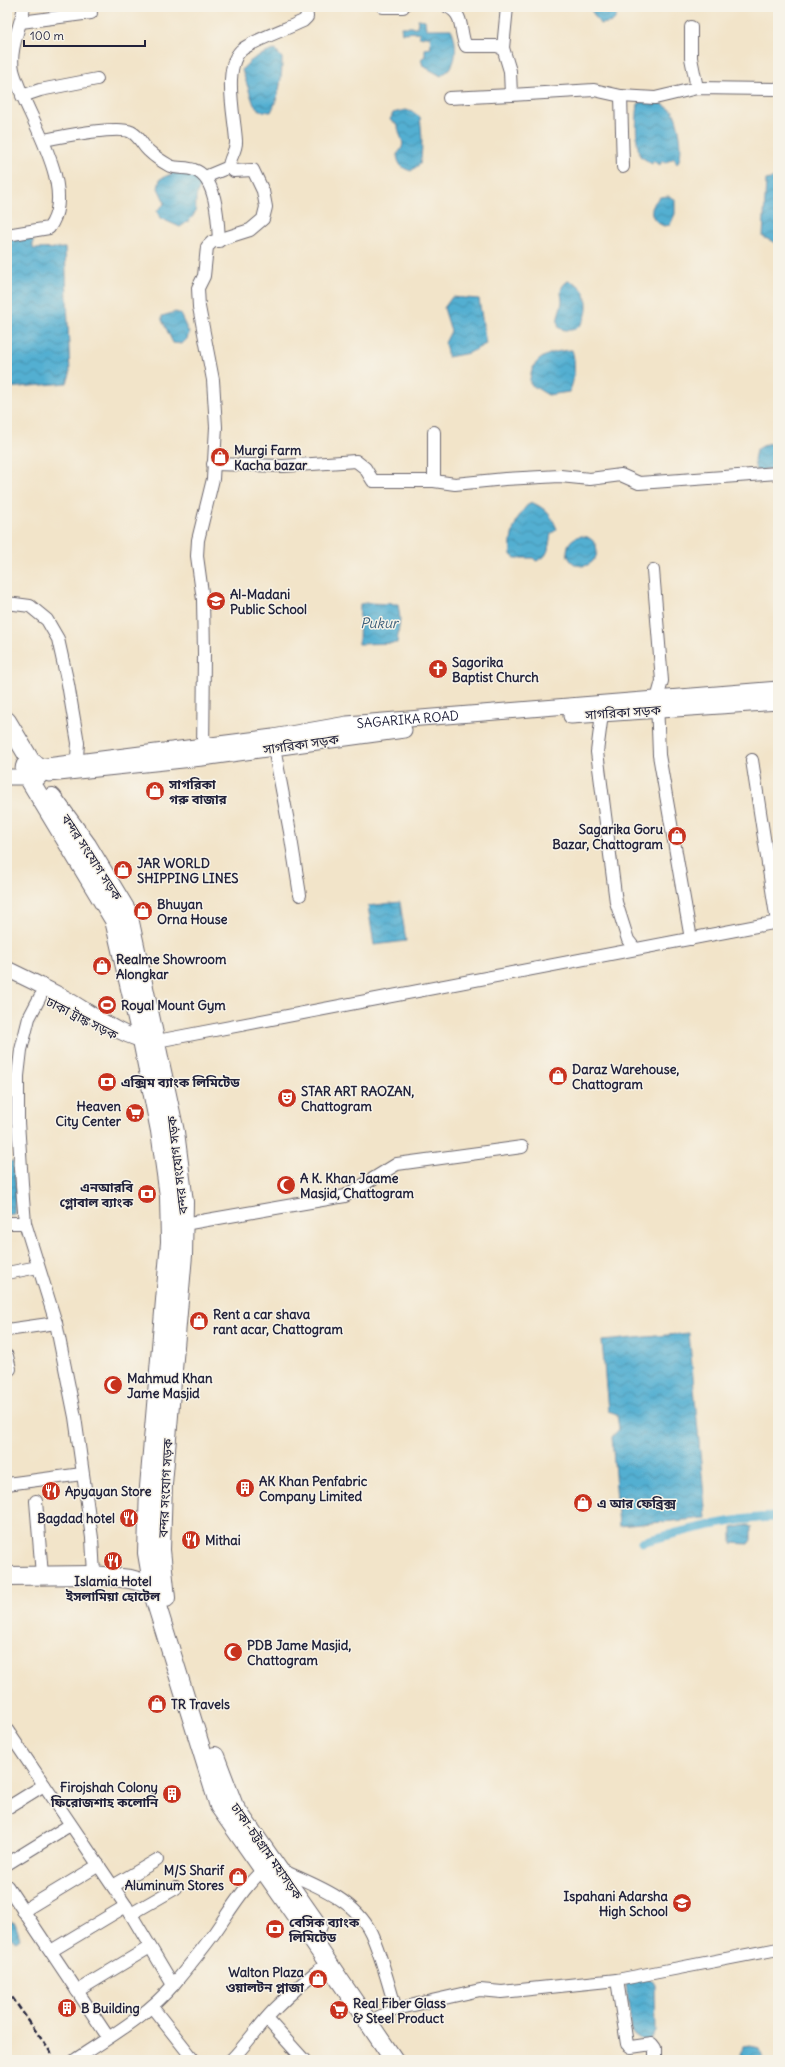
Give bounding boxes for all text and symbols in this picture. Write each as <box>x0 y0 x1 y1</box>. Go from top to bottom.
scale bar <box>24 22 145 48</box>
text: 100 m <box>30 28 64 43</box>
place label: Murgi Farm Kacha bazar <box>234 442 308 474</box>
shop icon: Murgi Farm Kacha bazar <box>209 446 231 468</box>
place label: Al-Madani Public School <box>230 586 307 618</box>
school or university icon: Al-Madani Public School <box>205 590 227 612</box>
water label: Pukur <box>360 614 400 632</box>
place label: Sagorika Baptist Church <box>452 654 539 686</box>
church icon: Sagorika Baptist Church <box>427 658 449 680</box>
street label: সাগরিকা সড়ক <box>584 701 662 724</box>
street label: SAGARIKA ROAD <box>356 707 460 732</box>
street label: সাগরিকা সড়ক <box>261 731 340 758</box>
place label: সাগরিকা গরু বাজার <box>168 776 227 808</box>
shop icon: সাগরিকা গরু বাজার <box>144 780 166 802</box>
street label: বন্দর সংযোগ সড়ক <box>57 810 126 904</box>
place label: Sagarika Goru Bazar, Chattogram <box>552 821 664 853</box>
shop icon: Sagarika Goru Bazar, Chattogram <box>666 825 688 847</box>
place label: JAR WORLD SHIPPING LINES <box>137 855 238 887</box>
shop icon: JAR WORLD SHIPPING LINES <box>112 859 134 881</box>
place label: Bhuyan Orna House <box>157 896 228 928</box>
shop icon: Bhuyan Orna House <box>132 900 154 922</box>
place label: Realme Showroom Alongkar <box>116 951 227 983</box>
shop icon: Realme Showroom Alongkar <box>91 955 113 977</box>
street label: ঢাকা ট্রাঙ্ক সড়ক <box>42 993 121 1044</box>
sports icon: Royal Mount Gym <box>96 994 118 1016</box>
place label: Royal Mount Gym <box>121 997 226 1014</box>
place label: Daraz Warehouse, Chattogram <box>572 1061 680 1093</box>
shop icon: Daraz Warehouse, Chattogram <box>547 1065 569 1087</box>
bank icon: এক্সিম ব্যাংক লিমিটেড <box>96 1071 118 1093</box>
place label: এক্সিম ব্যাংক লিমিটেড <box>121 1074 240 1091</box>
place label: STAR ART RAOZAN, Chattogram <box>301 1083 415 1115</box>
theatre icon: STAR ART RAOZAN, Chattogram <box>276 1087 298 1109</box>
place label: Heaven City Center <box>55 1098 122 1130</box>
supermarket icon: Heaven City Center <box>124 1102 146 1124</box>
street label: বন্দর সংযোগ সড়ক <box>163 1114 192 1216</box>
place label: A K. Khan Jaame Masjid, Chattogram <box>300 1170 414 1202</box>
mosque icon: A K. Khan Jaame Masjid, Chattogram <box>275 1174 297 1196</box>
place label: এনআরবি গ্লোবাল ব্যাংক <box>59 1179 133 1211</box>
bank icon: এনআরবি গ্লোবাল ব্যাংক <box>136 1183 158 1205</box>
place label: Rent a car shava rant acar, Chattogram <box>213 1306 344 1338</box>
shop icon: Rent a car shava rant acar, Chattogram <box>188 1310 210 1332</box>
place label: Mahmud Khan Jame Masjid <box>127 1370 213 1402</box>
mosque icon: Mahmud Khan Jame Masjid <box>102 1374 124 1396</box>
street label: বন্দর সংযোগ সড়ক <box>154 1438 177 1539</box>
place label: AK Khan Penfabric Company Limited <box>259 1473 368 1505</box>
building icon: AK Khan Penfabric Company Limited <box>234 1477 256 1499</box>
restaurant icon: Apyayan Store <box>40 1480 62 1502</box>
place label: Apyayan Store <box>65 1483 152 1500</box>
shop icon: এ আর ফেব্রিক্স <box>572 1492 594 1514</box>
place label: এ আর ফেব্রিক্স <box>597 1495 677 1512</box>
restaurant icon: Bagdad hotel <box>118 1507 140 1529</box>
place label: Bagdad hotel <box>37 1510 115 1527</box>
restaurant icon: Mithai <box>180 1529 202 1551</box>
place label: Mithai <box>205 1532 241 1549</box>
restaurant icon: Islamia Hotel ইসলামিয়া হোটেল <box>102 1550 124 1572</box>
place label: Islamia Hotel ইসলামিয়া হোটেল <box>65 1573 160 1605</box>
place label: PDB Jame Masjid, Chattogram <box>247 1637 351 1669</box>
mosque icon: PDB Jame Masjid, Chattogram <box>222 1641 244 1663</box>
shop icon: TR Travels <box>146 1693 168 1715</box>
place label: TR Travels <box>171 1696 230 1713</box>
place label: Firojshah Colony ফিরোজশাহ কলোনি <box>50 1779 159 1811</box>
building icon: Firojshah Colony ফিরোজশাহ কলোনি <box>161 1783 183 1805</box>
street label: ঢাকা-চট্টগ্রাম মহাসড়ক <box>226 1799 307 1903</box>
place label: M/S Sharif Aluminum Stores <box>125 1862 225 1894</box>
shop icon: M/S Sharif Aluminum Stores <box>227 1866 249 1888</box>
place label: Ispahani Adarsha High School <box>564 1888 669 1920</box>
school or university icon: Ispahani Adarsha High School <box>671 1892 693 1914</box>
place label: বেসিক ব্যাংক লিমিটেড <box>288 1914 360 1946</box>
bank icon: বেসিক ব্যাংক লিমিটেড <box>264 1918 286 1940</box>
place label: Walton Plaza ওয়ালটন প্লাজা <box>225 1964 305 1996</box>
shop icon: Walton Plaza ওয়ালটন প্লাজা <box>307 1968 329 1990</box>
place label: Real Fiber Glass & Steel Product <box>353 1995 446 2027</box>
building icon: B Building <box>56 1997 78 2019</box>
supermarket icon: Real Fiber Glass & Steel Product <box>328 1999 350 2021</box>
place label: B Building <box>81 2000 140 2017</box>

